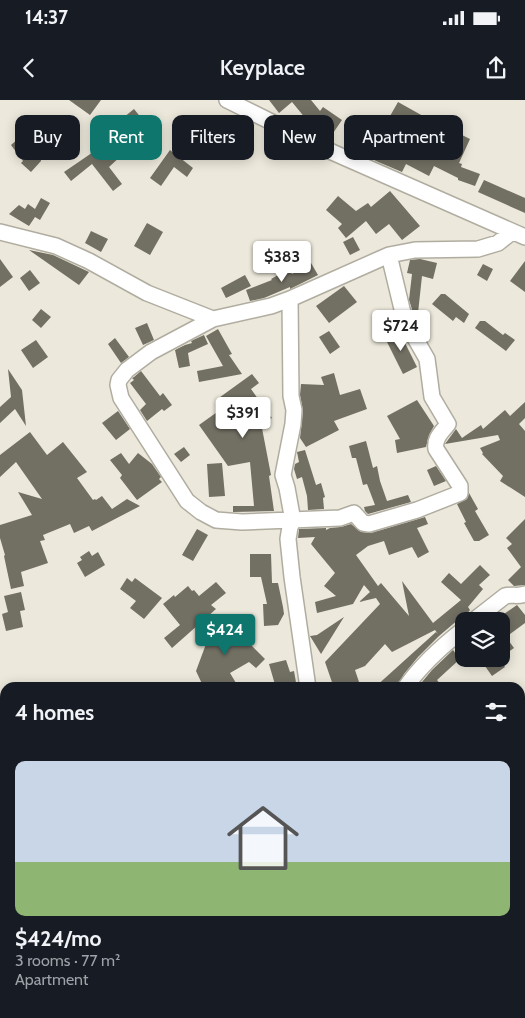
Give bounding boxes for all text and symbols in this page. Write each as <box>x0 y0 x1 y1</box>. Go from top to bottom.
text: 14:37 <box>25 6 68 29</box>
icon: back <box>15 54 43 82</box>
text: Keyplace <box>220 54 305 81</box>
icon: share <box>482 54 510 82</box>
chip: Buy <box>15 115 80 160</box>
chip: Rent <box>90 115 162 160</box>
chip: Filters <box>172 115 254 160</box>
chip: New <box>264 115 334 160</box>
chip: Apartment <box>344 115 463 160</box>
pin: $383 <box>252 240 312 283</box>
text: $383 <box>264 247 300 266</box>
pin: $724 <box>371 310 431 352</box>
text: $724 <box>383 316 419 335</box>
pin: $391 <box>213 396 273 439</box>
text: $391 <box>227 403 259 422</box>
map controls <box>455 612 510 667</box>
button: layers <box>455 612 510 667</box>
pin: $424 <box>195 614 255 656</box>
text: $424 <box>206 620 244 639</box>
icon: filters <box>482 698 510 726</box>
text: 4 homes <box>15 700 94 725</box>
icon: home <box>218 793 308 883</box>
text: $424/mo <box>15 926 102 951</box>
text: 3 rooms · 77 m² <box>15 951 120 970</box>
text: Apartment <box>15 970 88 989</box>

